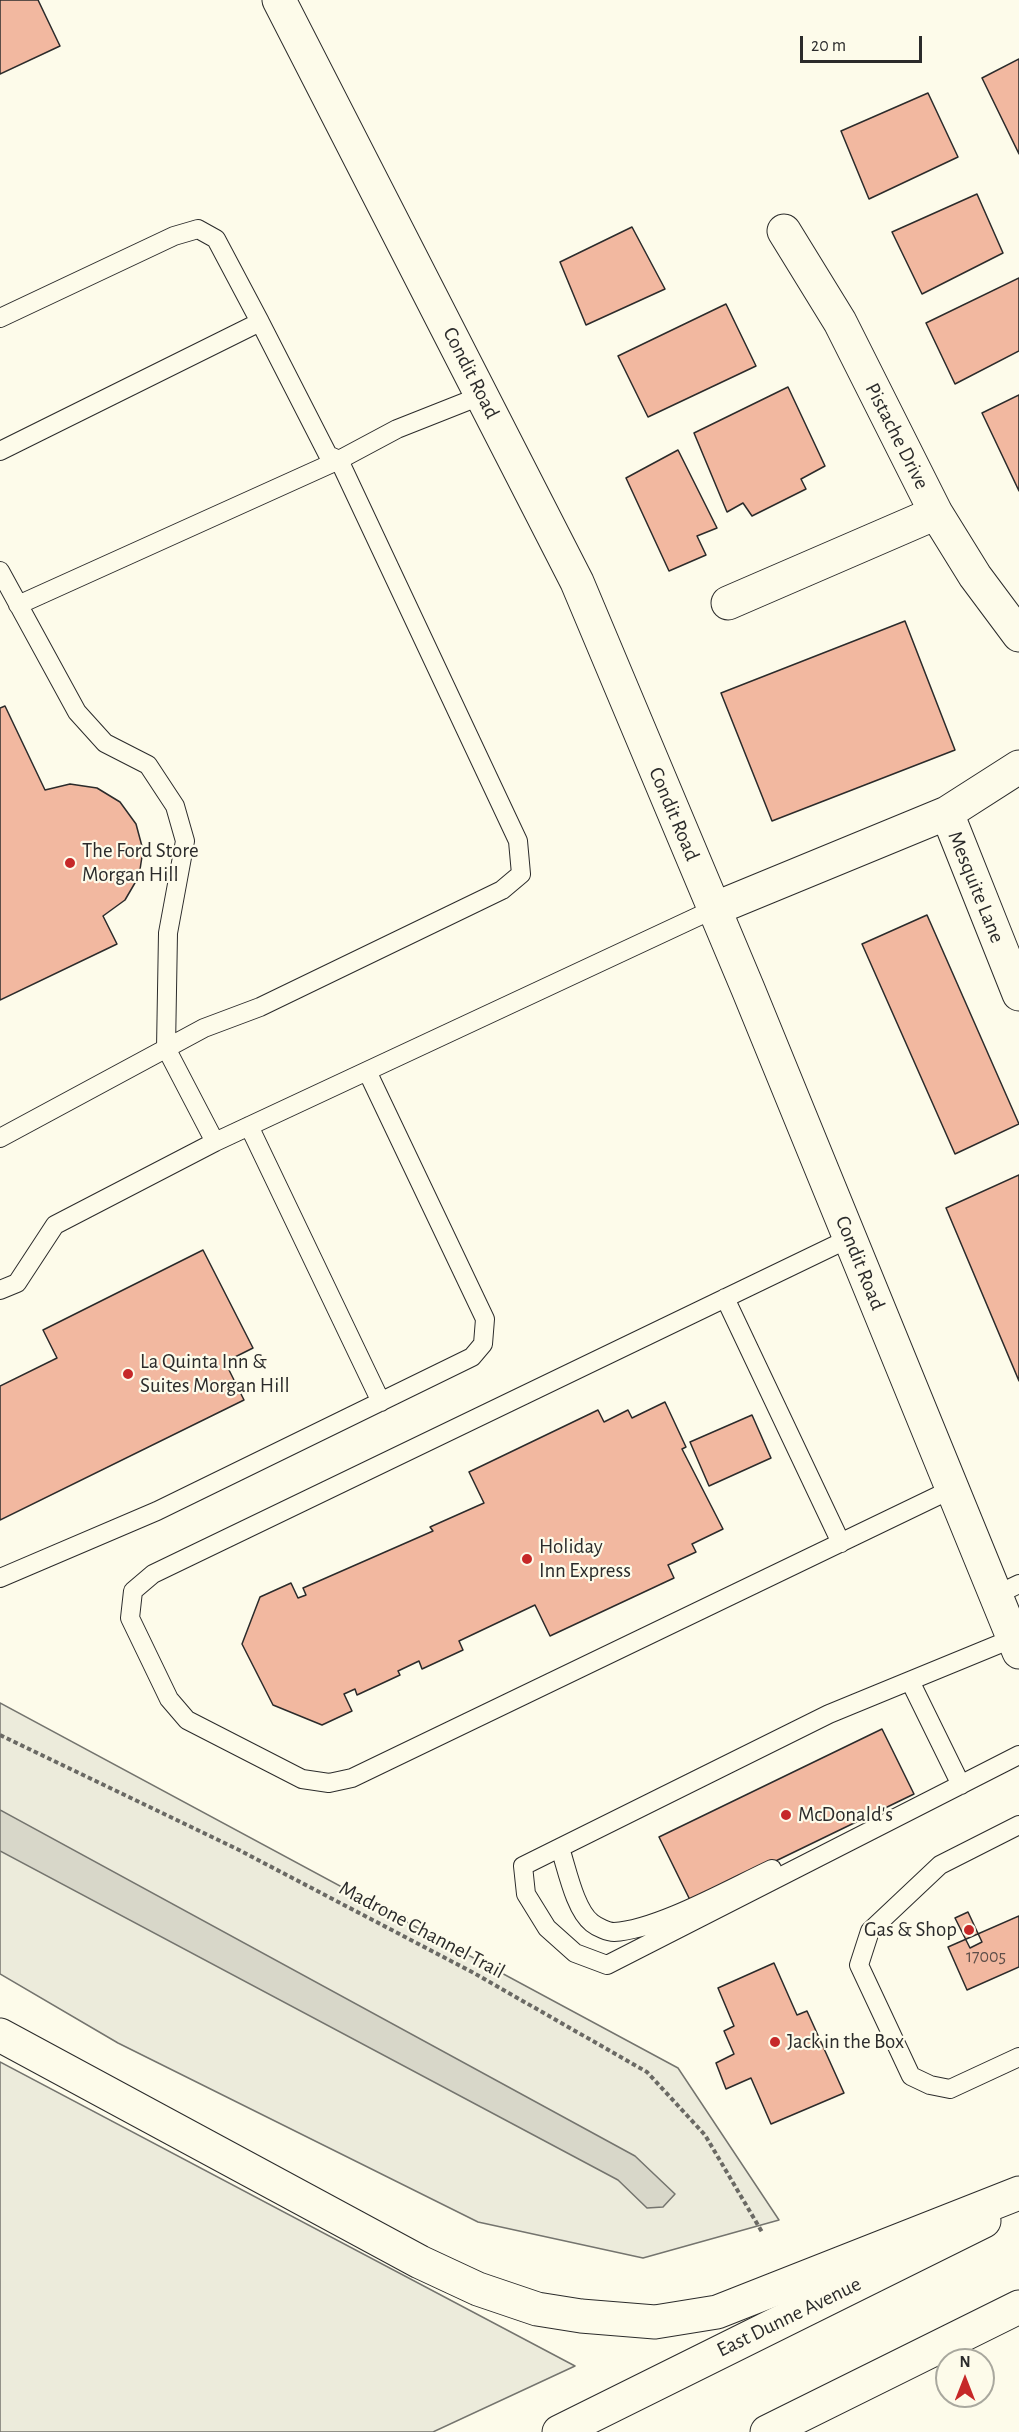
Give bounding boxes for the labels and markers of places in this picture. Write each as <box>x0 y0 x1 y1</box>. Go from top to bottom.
place label: The Ford Store Morgan Hill <box>82 838 199 888</box>
marker: The Ford Store Morgan Hill <box>63 856 77 870</box>
place label: La Quinta Inn & Suites Morgan Hill <box>140 1349 290 1399</box>
marker: La Quinta Inn & Suites Morgan Hill <box>121 1367 135 1381</box>
place label: Holiday Inn Express <box>539 1534 631 1584</box>
marker: Holiday Inn Express <box>520 1552 534 1566</box>
place label: McDonald's <box>798 1802 893 1828</box>
marker: McDonald's <box>779 1808 793 1822</box>
place label: Gas & Shop <box>864 1917 957 1943</box>
marker: Gas & Shop <box>962 1923 976 1937</box>
place label: Jack in the Box <box>787 2029 904 2055</box>
marker: Jack in the Box <box>768 2035 782 2049</box>

